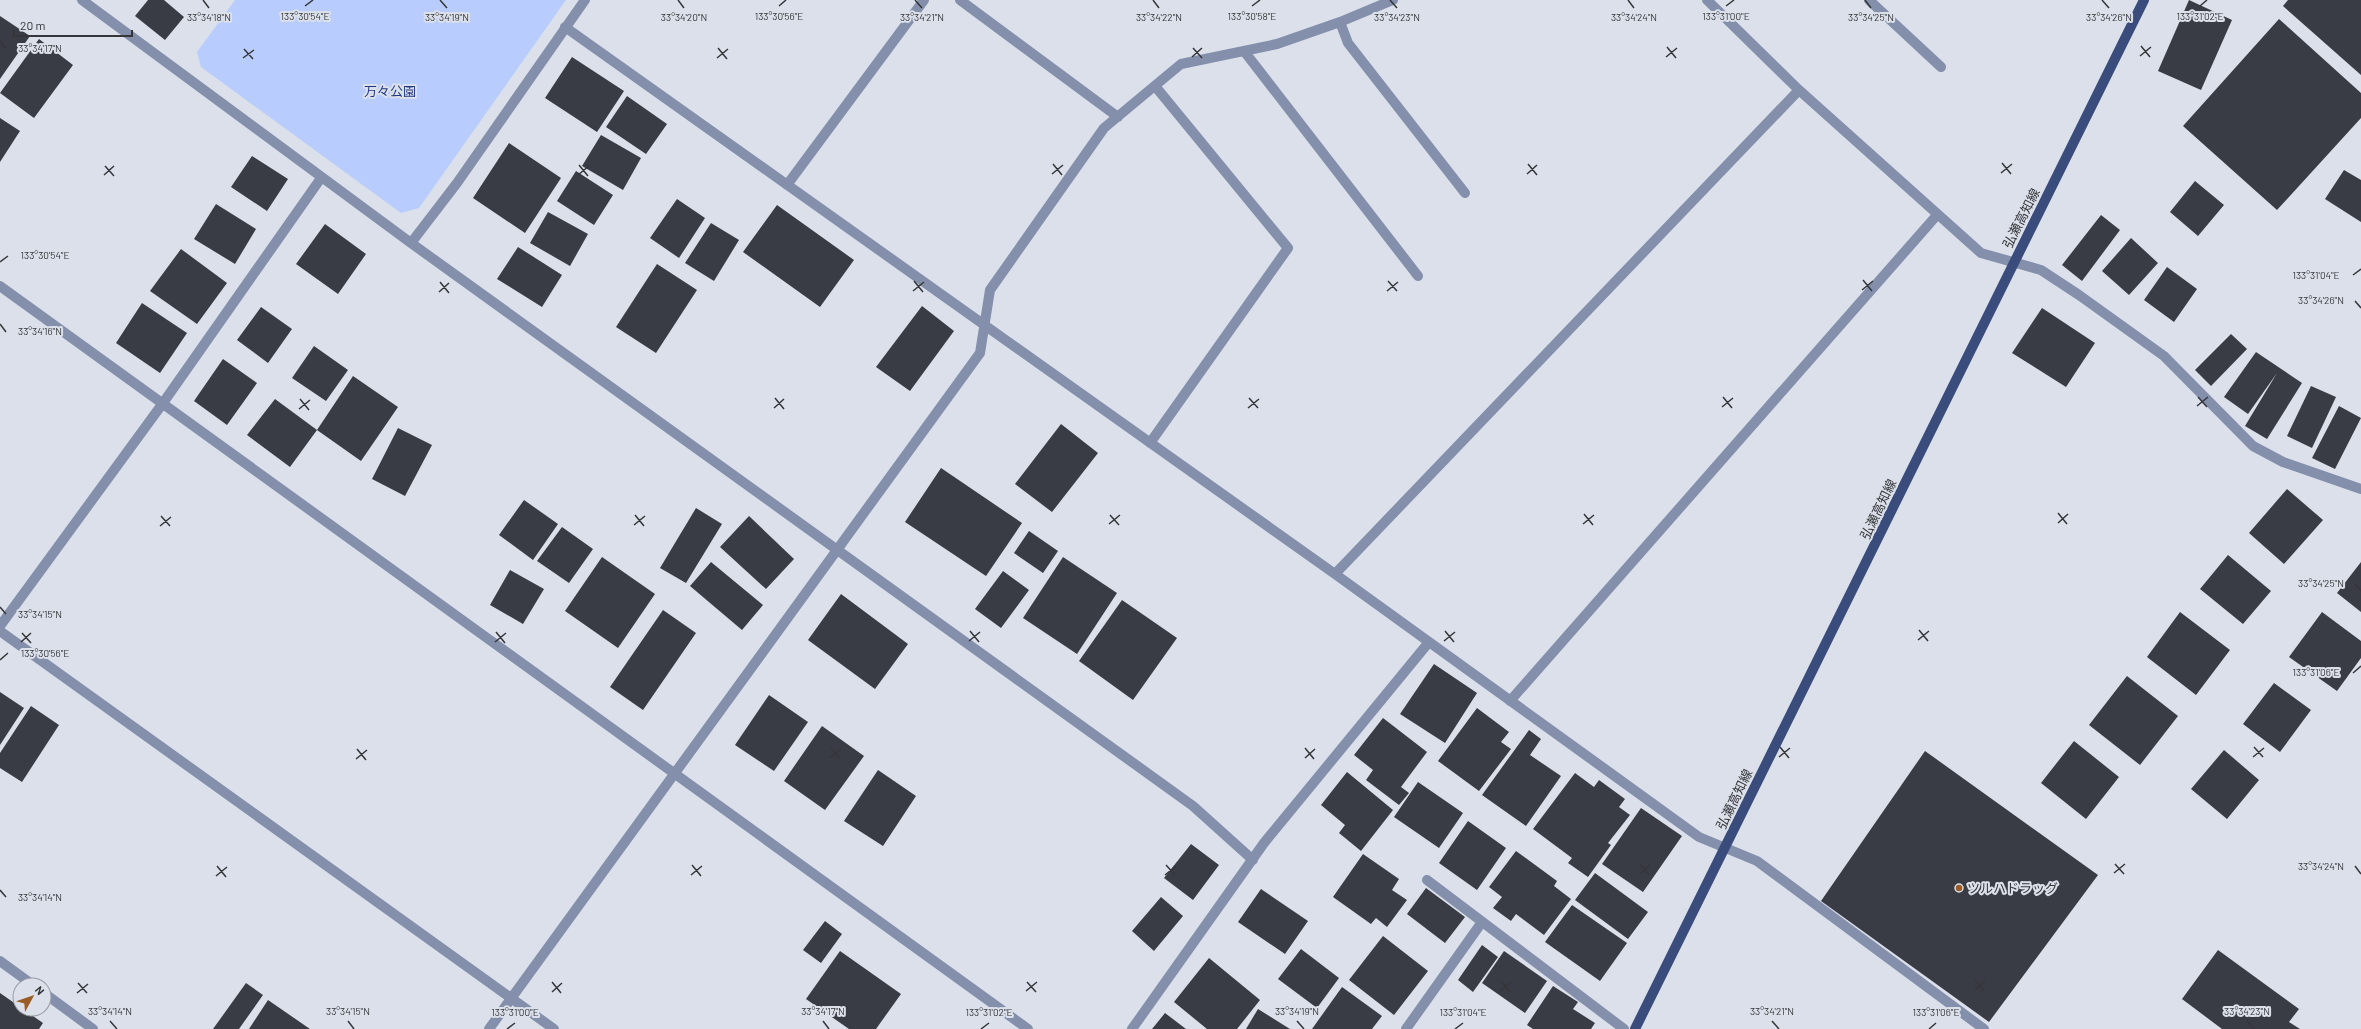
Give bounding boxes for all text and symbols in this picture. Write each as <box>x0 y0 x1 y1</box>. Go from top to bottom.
text: 133°30'54"E <box>281 10 329 22</box>
text: 133°30'56"E <box>755 10 803 22</box>
text: 133°30'58"E <box>1228 10 1276 22</box>
text: 133°31'00"E <box>1702 10 1750 22</box>
text: 133°31'02"E <box>2176 10 2224 22</box>
text: 33°34'18"N <box>187 11 231 23</box>
text: 33°34'19"N <box>425 11 469 23</box>
text: 33°34'20"N <box>661 11 707 23</box>
text: 33°34'21"N <box>900 11 944 23</box>
text: 33°34'22"N <box>1136 11 1182 23</box>
text: 33°34'23"N <box>1374 11 1420 23</box>
text: 33°34'24"N <box>1611 11 1657 23</box>
text: 33°34'25"N <box>1848 11 1894 23</box>
text: 33°34'26"N <box>2086 11 2132 23</box>
scale bar <box>14 12 132 38</box>
text: 20 m <box>20 18 46 32</box>
text: 33°34'17"N <box>18 42 62 54</box>
park label: 万々公園 <box>364 83 416 99</box>
street label: 弘瀬高知線 <box>1999 185 2043 251</box>
text: 133°30'54"E <box>21 249 69 261</box>
text: 133°31'04"E <box>2292 269 2340 281</box>
text: 33°34'26"N <box>2298 294 2344 306</box>
text: 33°34'16"N <box>18 325 62 337</box>
street label: 弘瀬高知線 <box>1857 476 1899 542</box>
text: 33°34'25"N <box>2298 577 2344 589</box>
text: 33°34'15"N <box>18 608 62 620</box>
text: 133°30'56"E <box>21 647 69 659</box>
text: 133°31'06"E <box>2293 666 2340 678</box>
street label: 弘瀬高知線 <box>1713 766 1755 832</box>
text: 33°34'24"N <box>2298 860 2344 872</box>
place label: ツルハドラッグ <box>1967 880 2058 896</box>
marker: ツルハドラッグ <box>1954 883 1964 893</box>
text: 33°34'14"N <box>18 891 62 903</box>
north arrow <box>12 977 52 1017</box>
text: N <box>33 983 47 997</box>
text: 33°34'14"N <box>88 1005 132 1017</box>
text: 33°34'15"N <box>326 1005 370 1017</box>
text: 33°34'17"N <box>801 1005 845 1017</box>
text: 33°34'19"N <box>1275 1005 1319 1017</box>
text: 33°34'21"N <box>1750 1005 1794 1017</box>
text: 33°34'23"N <box>2224 1005 2270 1017</box>
text: 133°31'00"E <box>491 1006 539 1018</box>
text: 133°31'02"E <box>965 1006 1013 1018</box>
text: 133°31'04"E <box>1439 1006 1487 1018</box>
text: 133°31'06"E <box>1913 1006 1960 1018</box>

